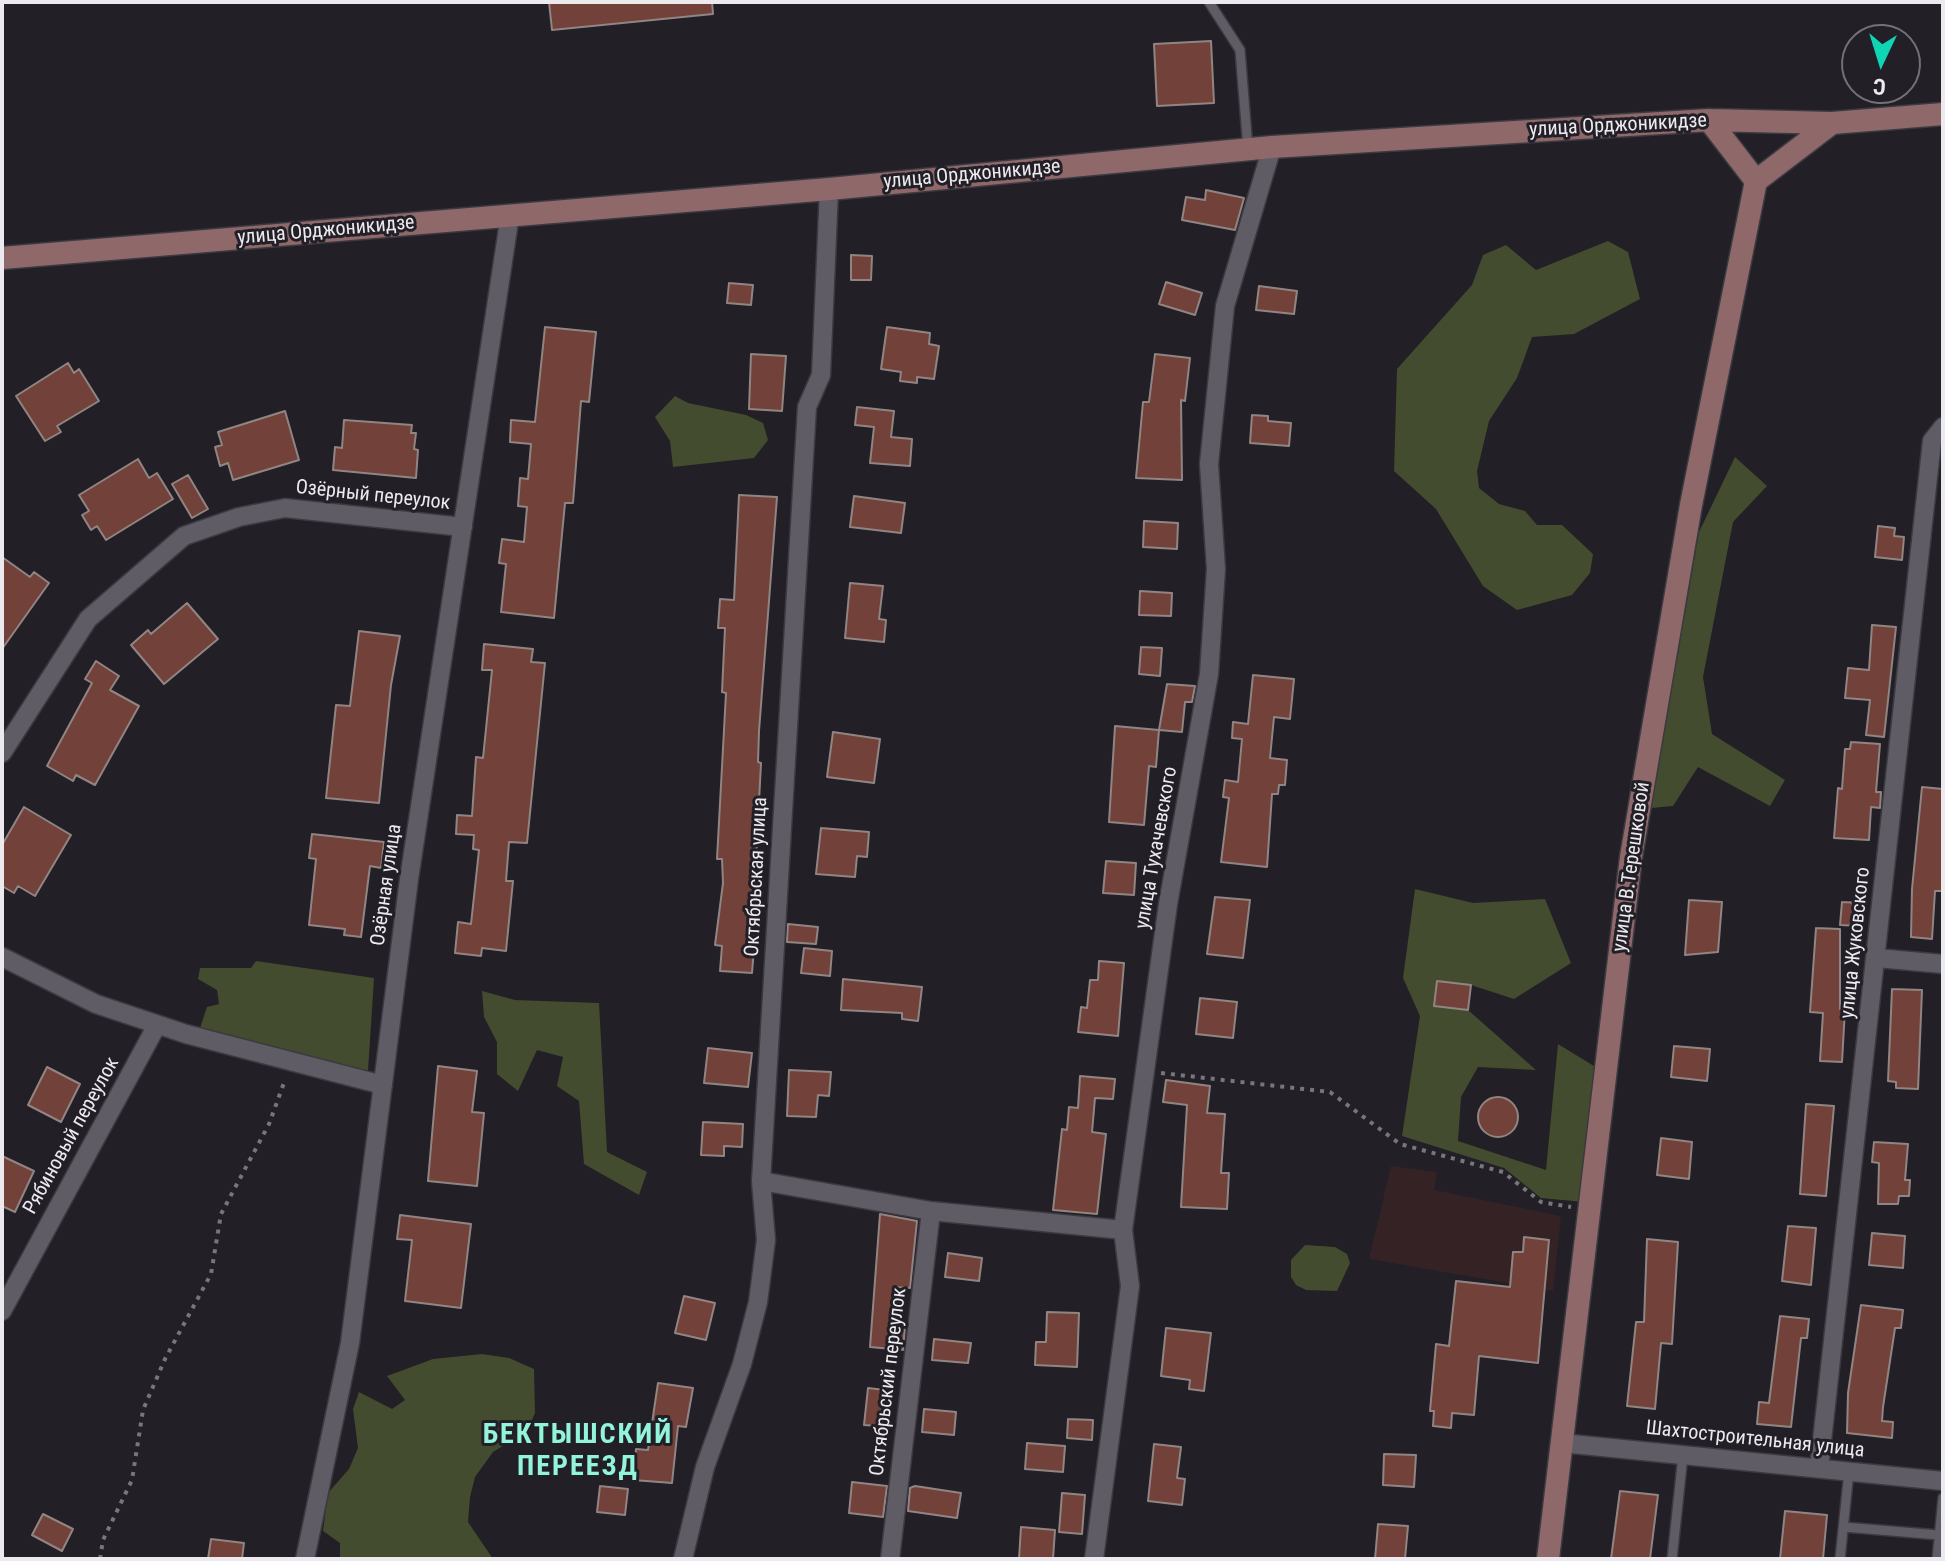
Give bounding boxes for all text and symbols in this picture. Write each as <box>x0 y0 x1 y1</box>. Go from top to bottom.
north arrow <box>1841 24 1921 104</box>
text: С <box>1872 74 1887 99</box>
street label: улица Орджоникидзе <box>1529 109 1707 143</box>
street label: улица Орджоникидзе <box>882 155 1062 195</box>
street label: улица Орджоникидзе <box>236 211 416 251</box>
street label: Озёрный переулок <box>295 476 451 516</box>
street label: улица Тухачевского <box>1131 765 1183 931</box>
street label: улица В.Терешковой <box>1608 781 1656 953</box>
street label: Октябрьская улица <box>741 797 773 957</box>
street label: Озёрная улица <box>367 823 407 947</box>
street label: улица Жуковского <box>1836 866 1876 1020</box>
street label: Рябиновый переулок <box>19 1053 125 1219</box>
street label: Октябрьский переулок <box>866 1287 912 1477</box>
street label: Шахтостроительная улица <box>1644 1417 1866 1463</box>
district label: БЕКТЫШСКИЙ ПЕРЕЕЗД <box>483 1419 673 1485</box>

